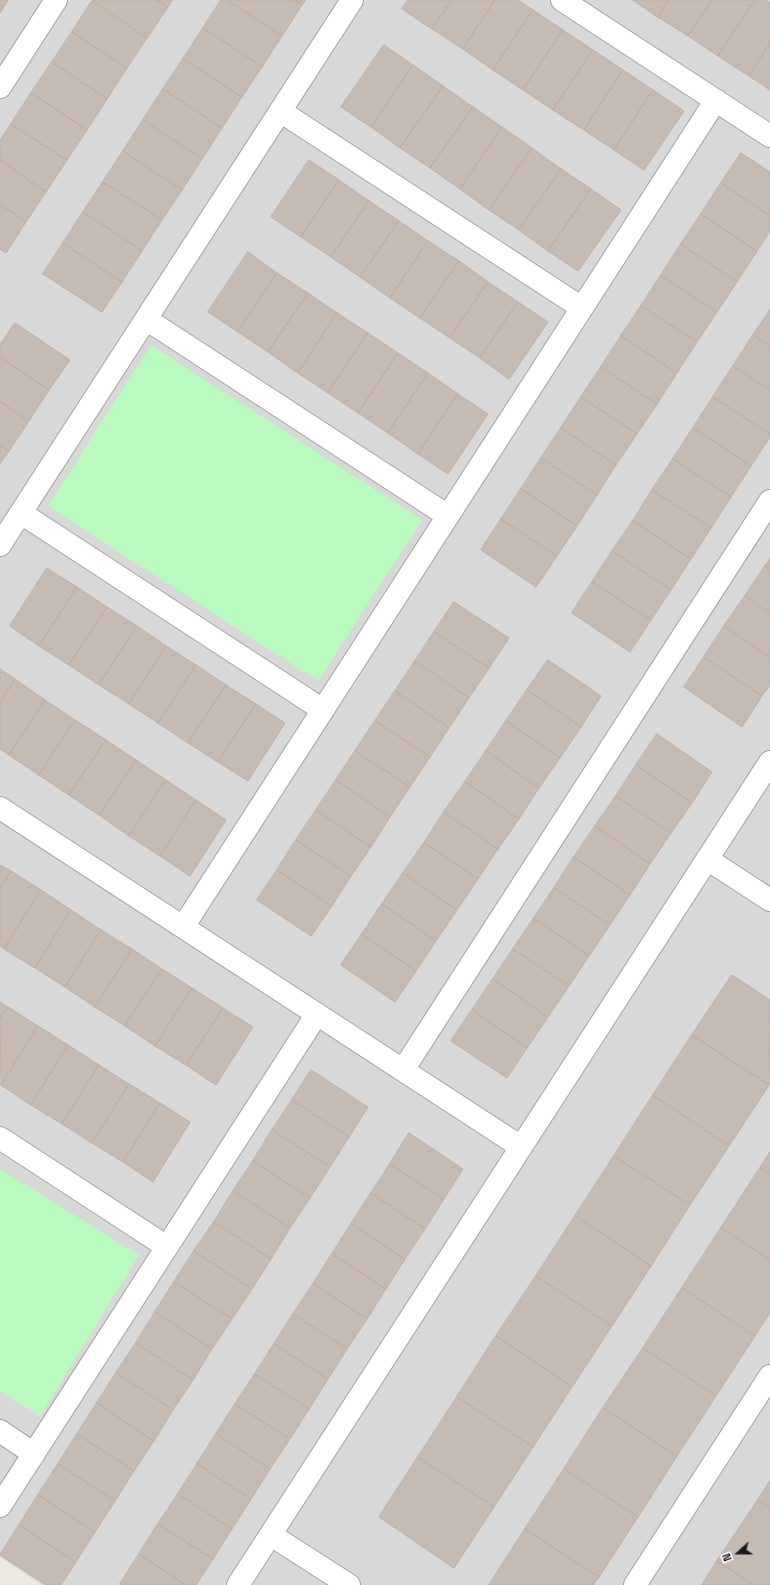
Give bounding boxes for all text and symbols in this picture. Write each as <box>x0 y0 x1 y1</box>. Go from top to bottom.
north arrow <box>718 1533 758 1573</box>
text: N <box>719 1551 735 1563</box>

